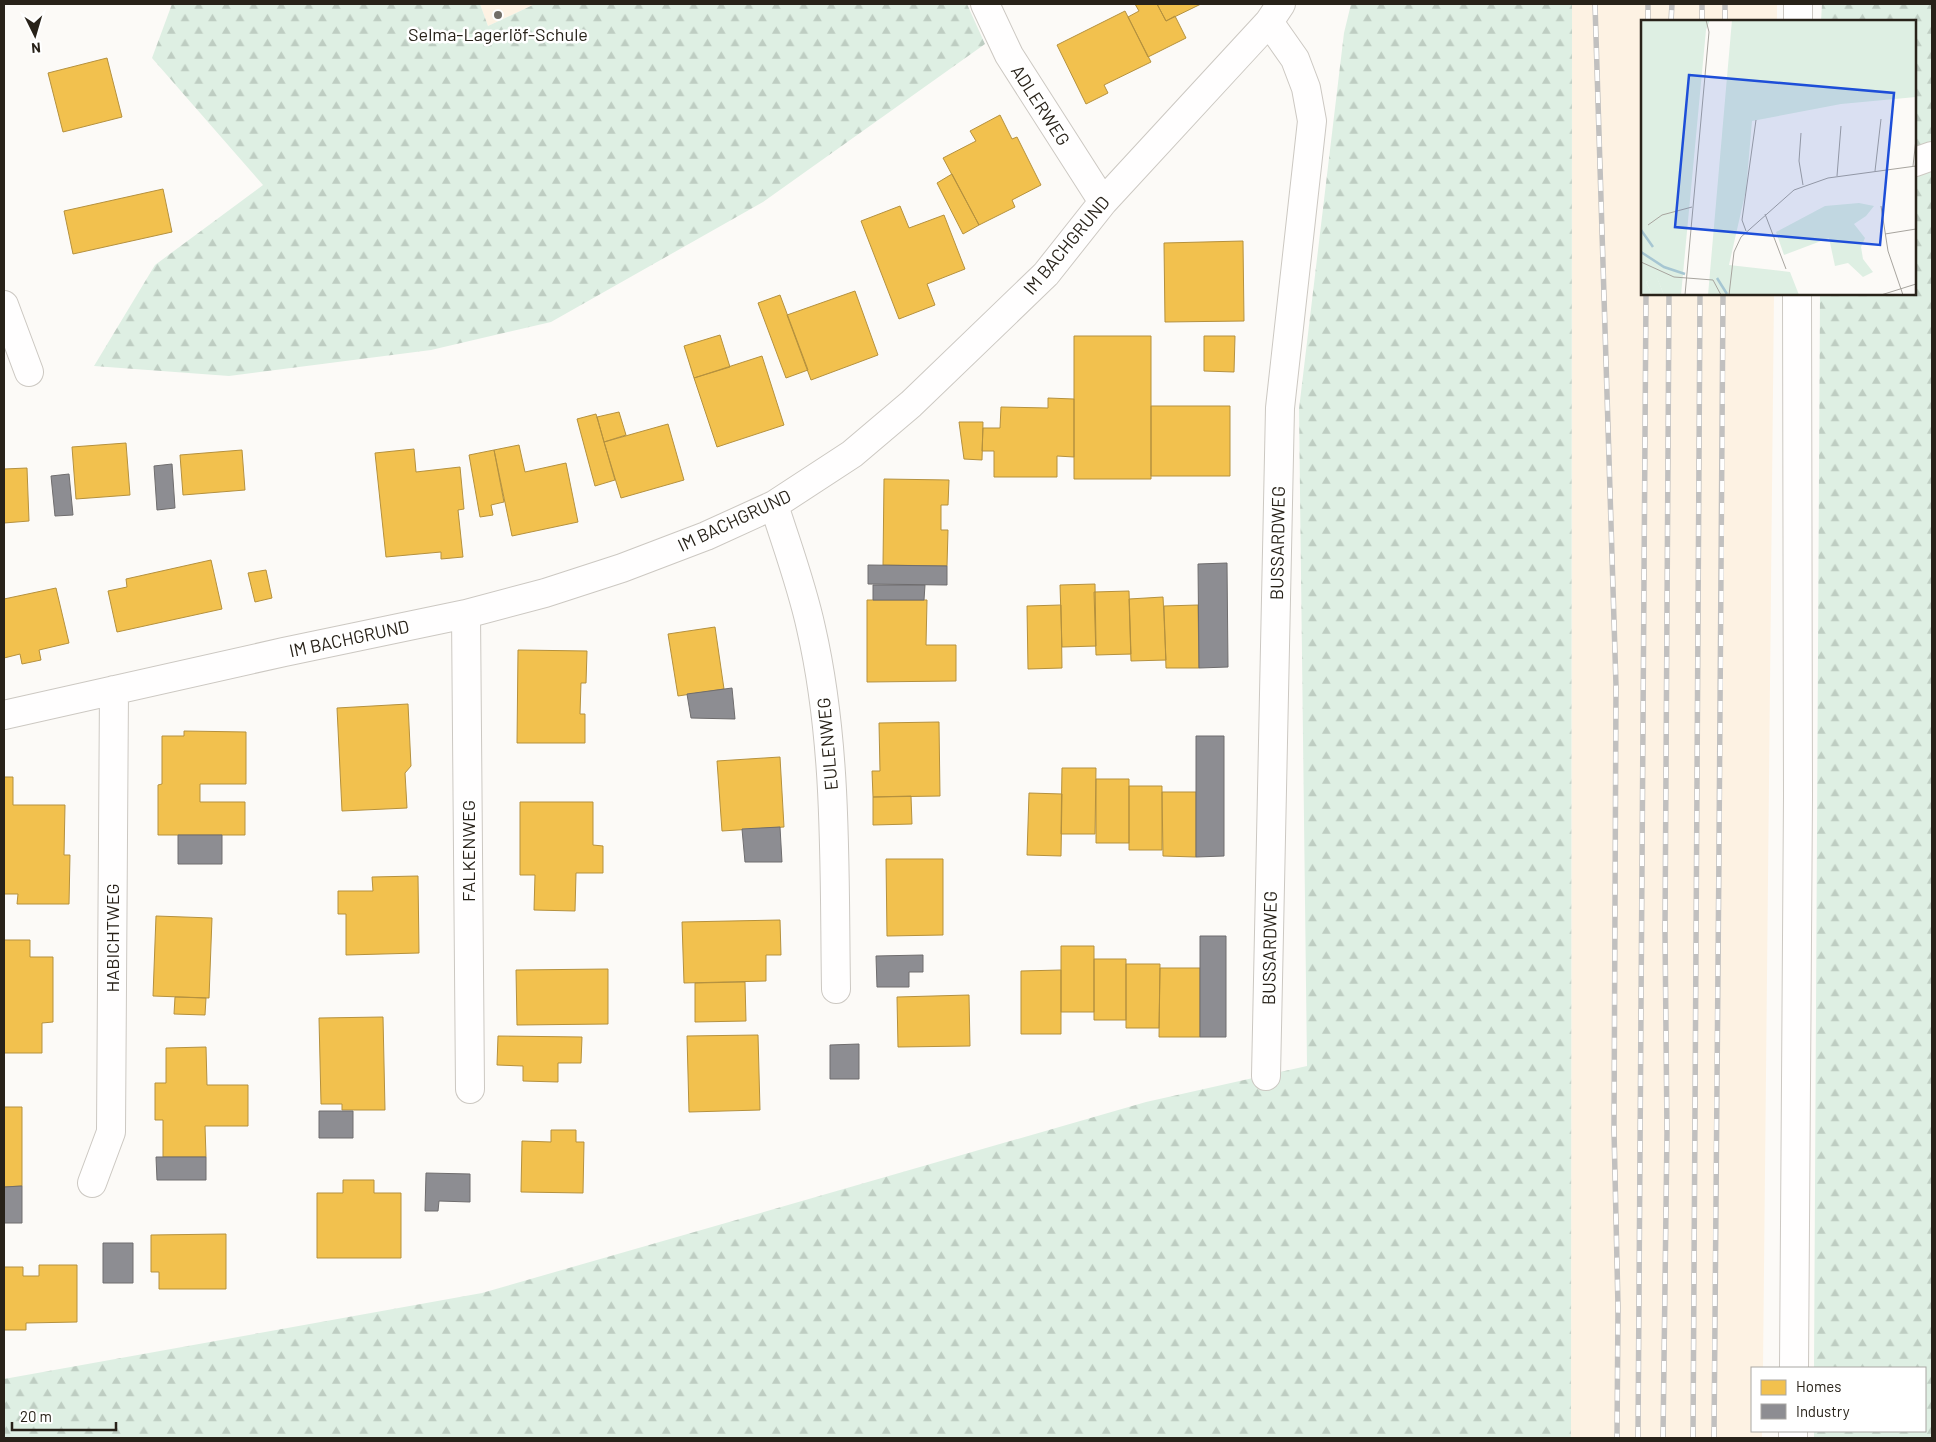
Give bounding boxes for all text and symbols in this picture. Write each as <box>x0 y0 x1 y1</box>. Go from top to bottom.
marker: Selma-Lagerlöf-Schule <box>492 9 504 21</box>
north arrow <box>10 10 60 60</box>
inset map <box>1641 20 1916 295</box>
place label: Selma-Lagerlöf-Schule <box>408 23 588 45</box>
text: N <box>31 40 42 57</box>
street label: ADLERWEG <box>1007 61 1075 149</box>
street label: IM BACHGRUND <box>1018 191 1114 299</box>
street label: IM BACHGRUND <box>674 484 794 556</box>
street label: BUSSARDWEG <box>1265 486 1289 600</box>
street label: IM BACHGRUND <box>287 615 411 661</box>
street label: EULENWEG <box>812 697 842 791</box>
street label: FALKENWEG <box>457 800 479 902</box>
street label: HABICHTWEG <box>101 883 123 993</box>
street label: BUSSARDWEG <box>1257 891 1281 1005</box>
legend <box>1751 1367 1926 1432</box>
text: Homes <box>1796 1377 1841 1395</box>
scale bar <box>12 1400 116 1432</box>
text: Industry <box>1796 1402 1850 1420</box>
text: 20 m <box>20 1407 52 1425</box>

